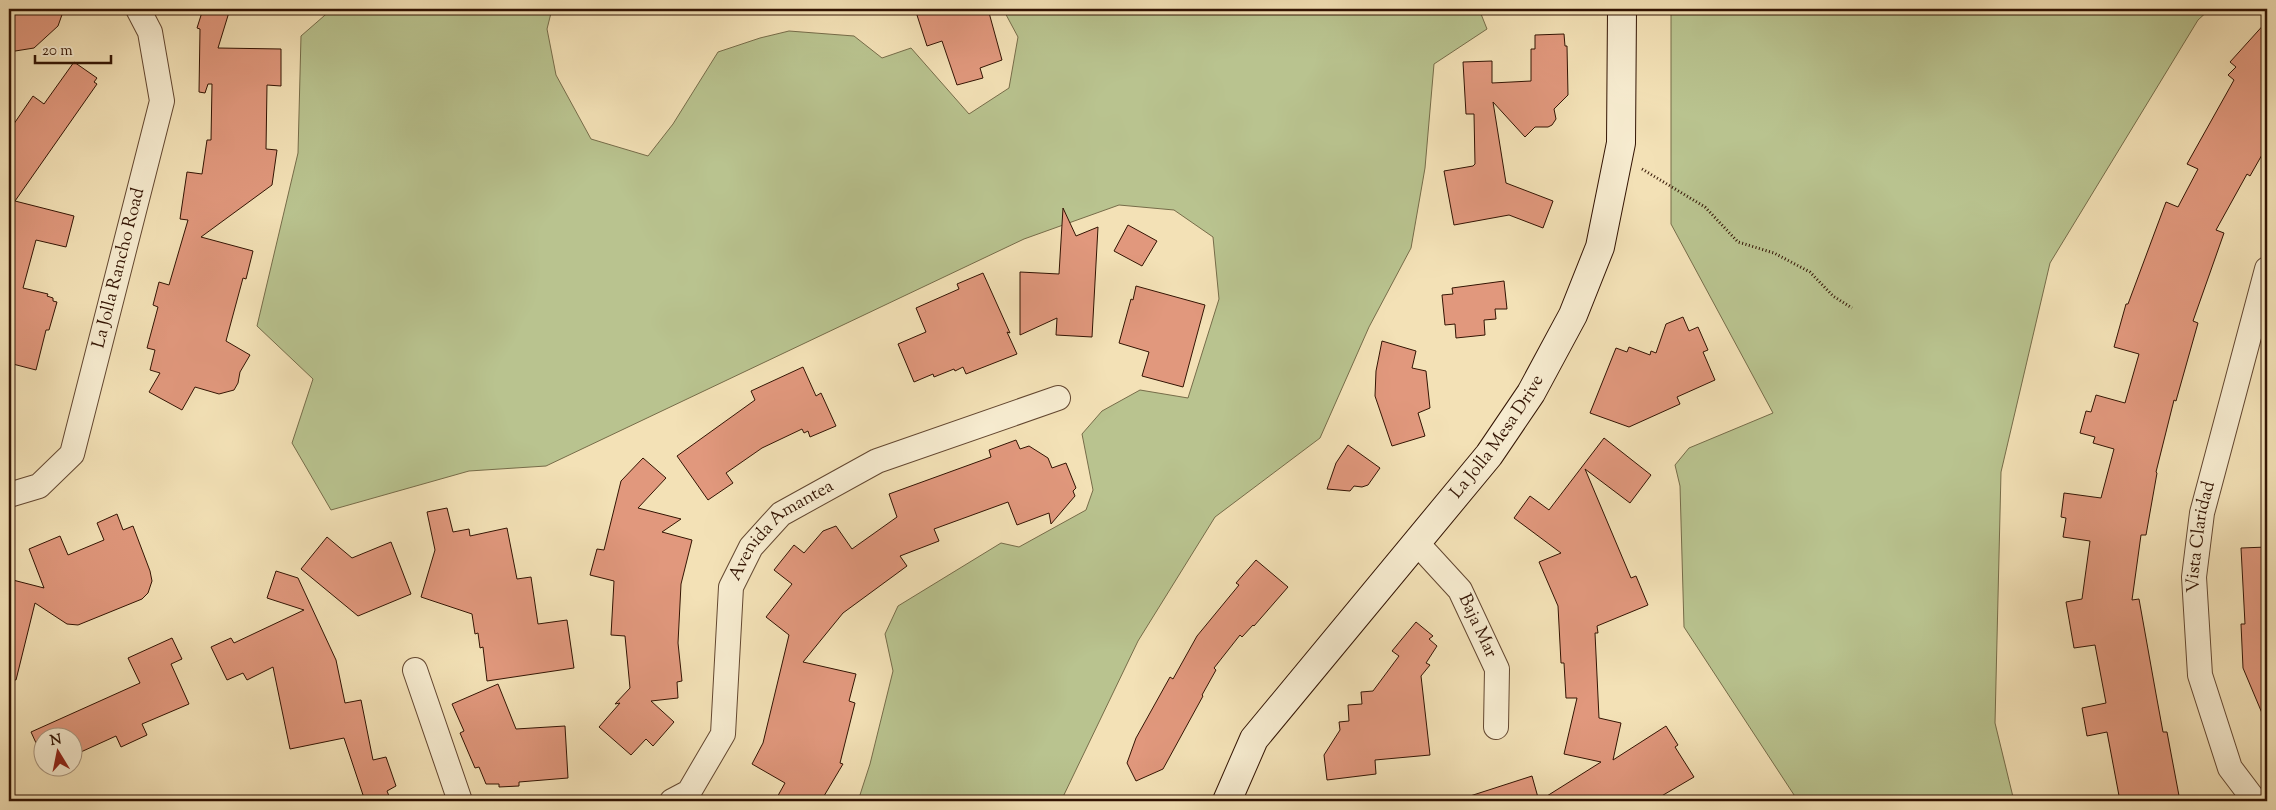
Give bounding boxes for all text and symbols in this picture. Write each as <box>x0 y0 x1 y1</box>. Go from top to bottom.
scale bar <box>35 32 111 64</box>
text: 20 m <box>42 41 73 62</box>
street label: La Jolla Rancho Road <box>86 185 152 351</box>
street label: La Jolla Mesa Drive <box>1445 370 1551 505</box>
street label: Avenida Amantea <box>723 474 839 585</box>
street label: Vista Claridad <box>2181 479 2223 593</box>
street label: Baja Mar <box>1451 590 1503 663</box>
north arrow <box>32 728 82 778</box>
text: N <box>49 730 63 752</box>

